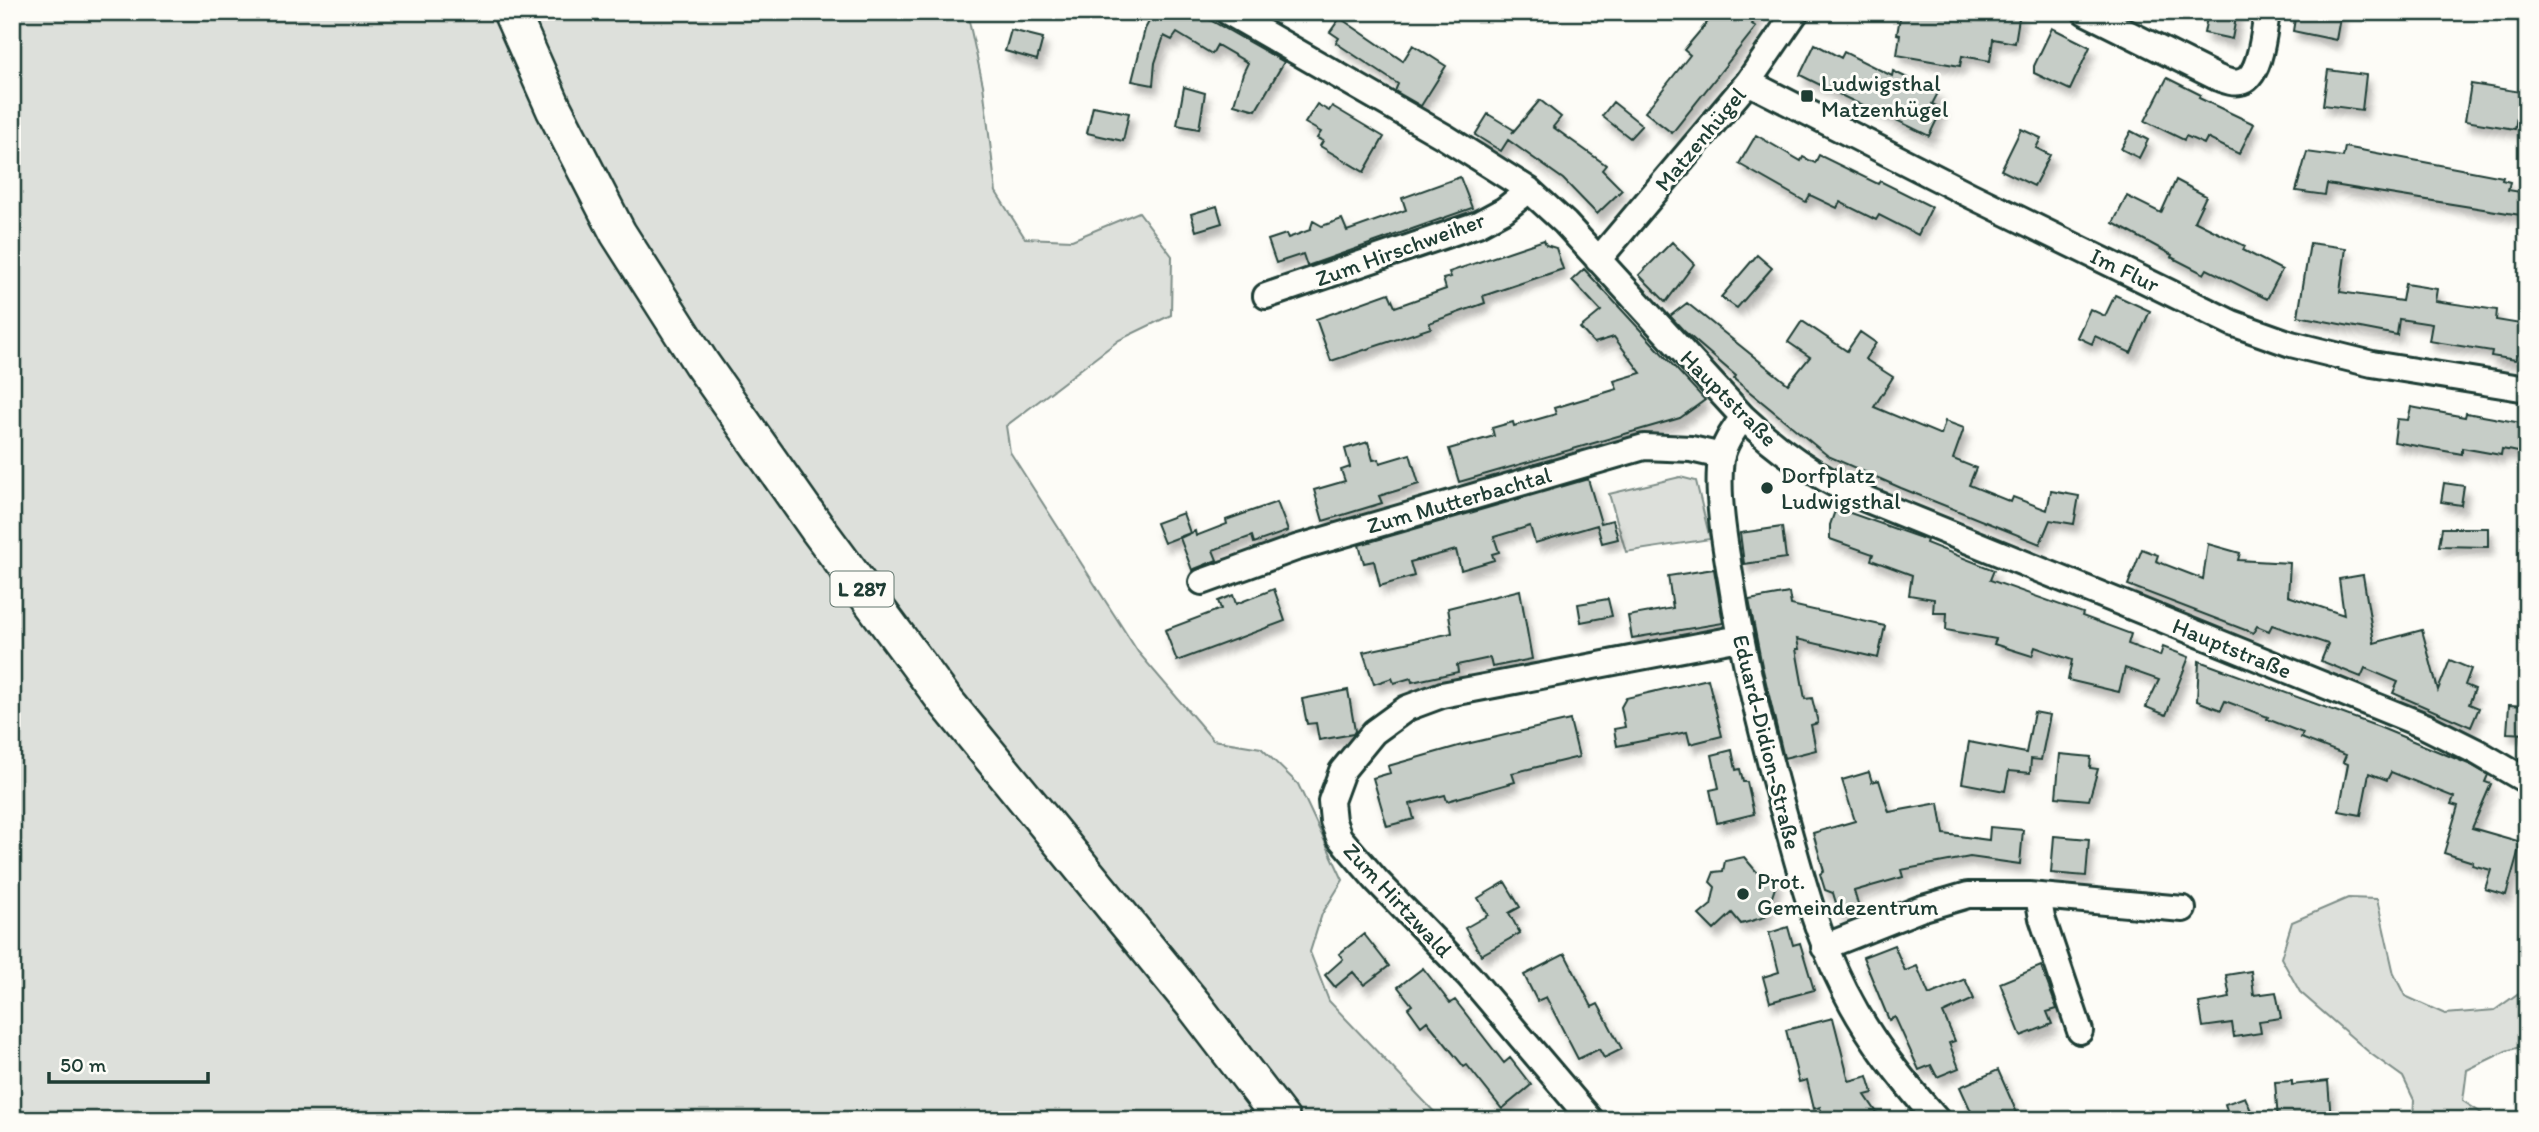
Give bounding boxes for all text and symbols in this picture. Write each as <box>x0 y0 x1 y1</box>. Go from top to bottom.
place label: Ludwigsthal Matzenhügel <box>1821 69 1949 123</box>
street label: Matzenhügel <box>1648 81 1752 197</box>
marker: Ludwigsthal Matzenhügel <box>1799 88 1815 104</box>
street label: Zum Hirschweiher <box>1311 205 1489 293</box>
street label: Im Flur <box>2086 241 2164 299</box>
street label: Hauptstraße <box>1675 344 1783 452</box>
street label: Zum Mutterbachtal <box>1364 460 1555 540</box>
place label: Dorfplatz Ludwigsthal <box>1781 461 1901 515</box>
marker: Dorfplatz Ludwigsthal <box>1759 480 1775 496</box>
road number: L 287 <box>830 572 894 606</box>
street label: Hauptstraße <box>2168 611 2296 685</box>
street label: Eduard-Didion-Straße <box>1727 632 1807 852</box>
street label: Zum Hirtzwald <box>1338 837 1459 963</box>
place label: Prot. Gemeindezentrum <box>1757 867 1939 921</box>
marker: Prot. Gemeindezentrum <box>1735 886 1751 902</box>
scale bar <box>49 1041 208 1085</box>
text: 50 m <box>60 1052 107 1077</box>

